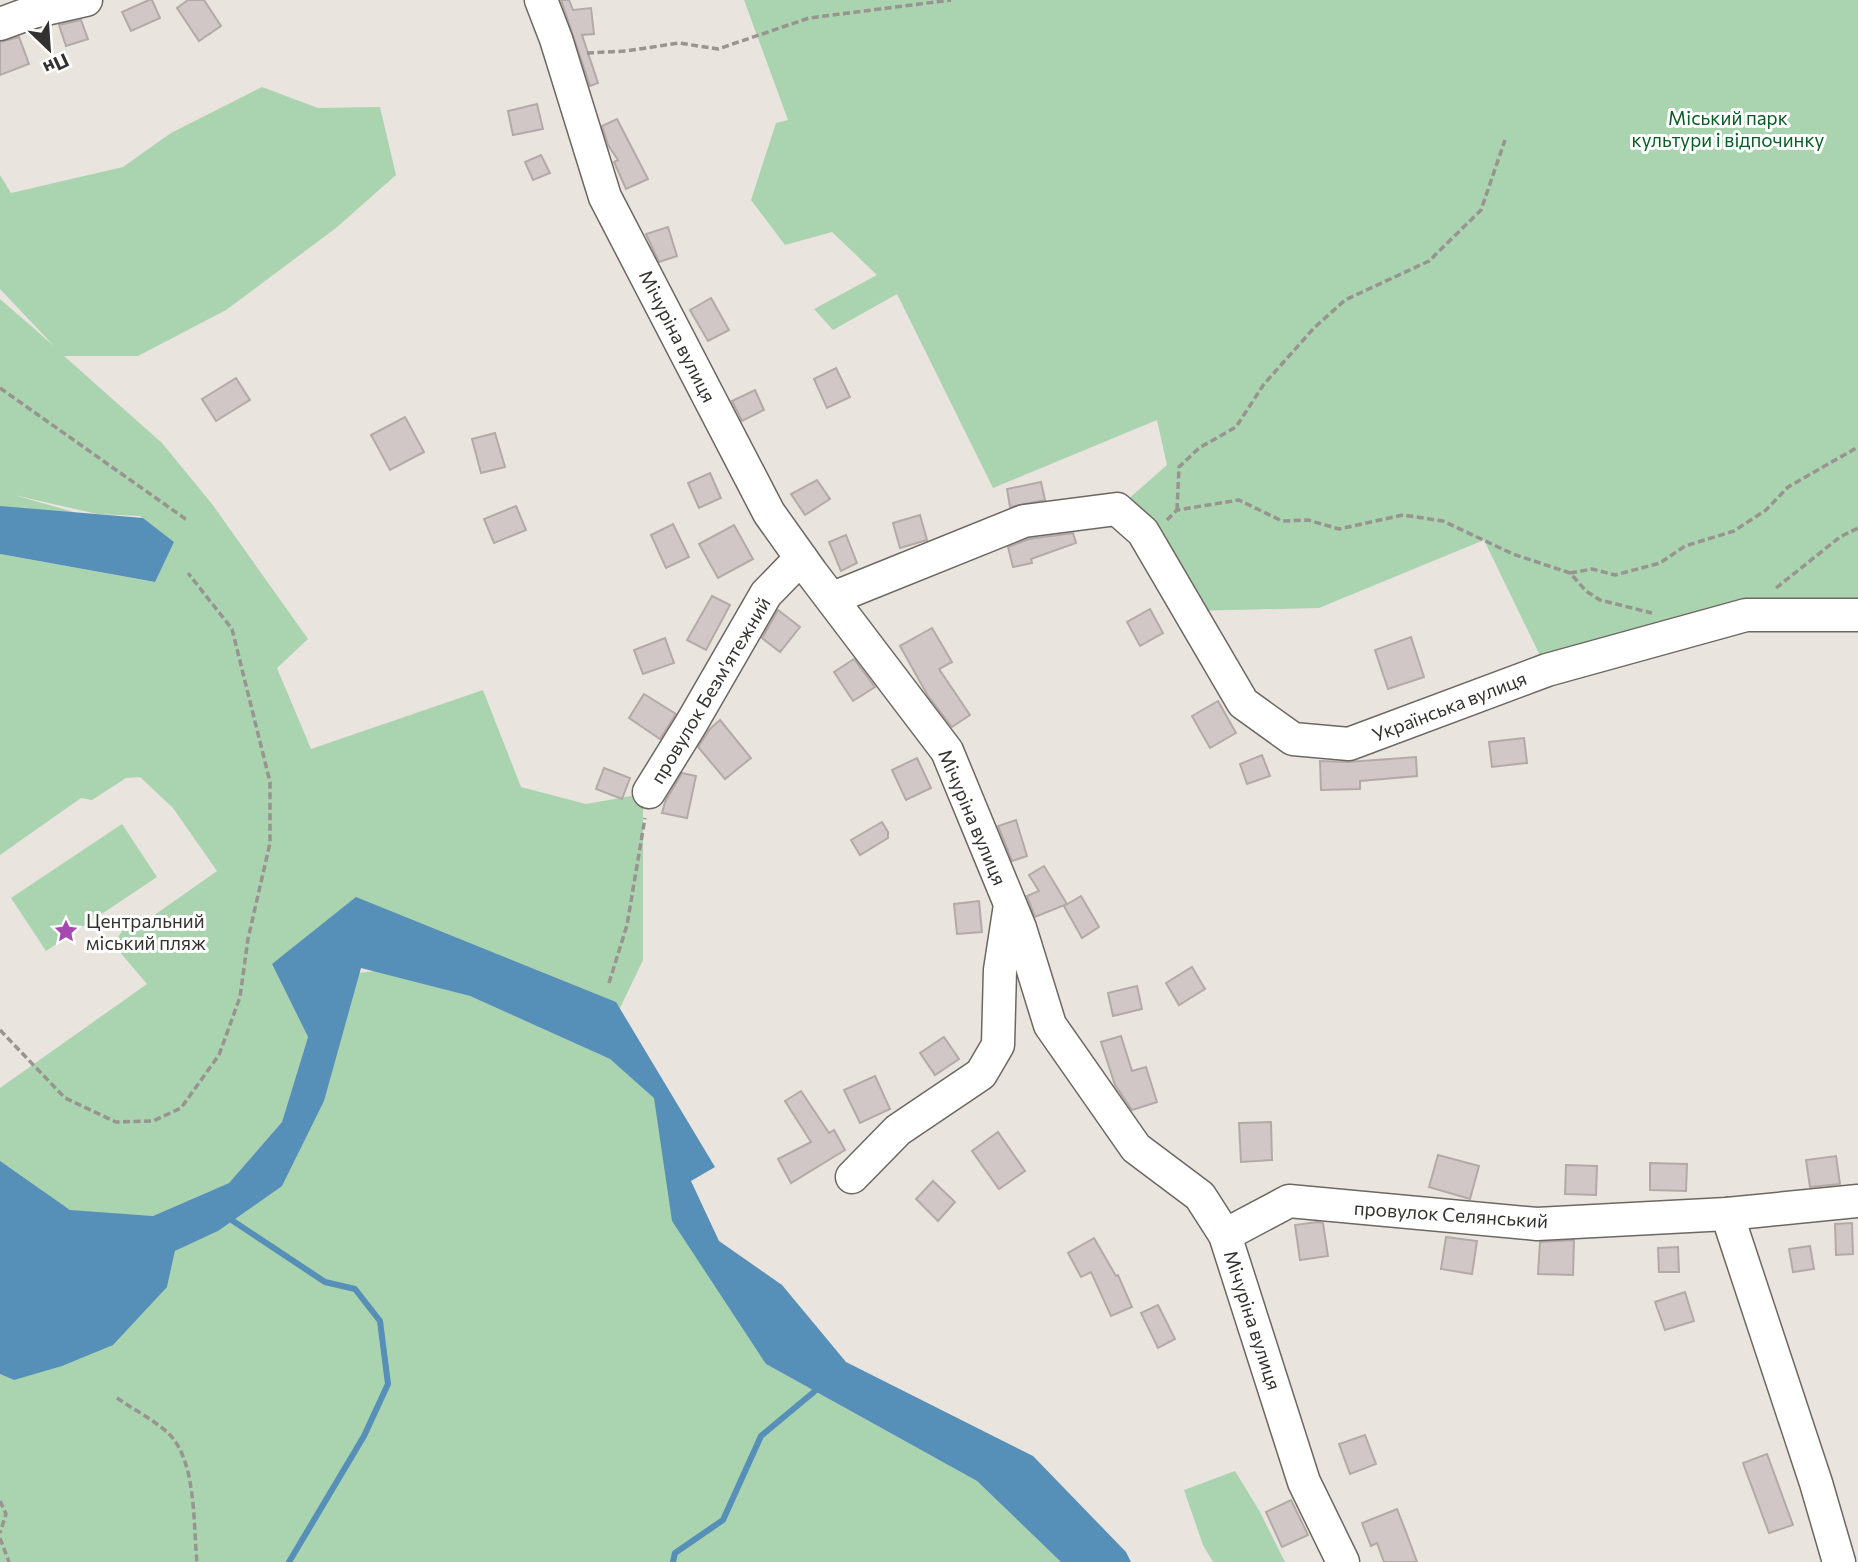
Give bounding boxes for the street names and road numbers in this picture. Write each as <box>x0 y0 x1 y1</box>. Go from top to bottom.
street label: Мічуріна вулиця <box>635 266 721 406</box>
street label: провулок Безм'ятежний <box>645 593 775 787</box>
street label: Українська вулиця <box>1369 666 1529 746</box>
street label: Мічуріна вулиця <box>934 746 1012 888</box>
street label: провулок Селянський <box>1353 1196 1549 1232</box>
street label: Мічуріна вулиця <box>1220 1247 1286 1393</box>

